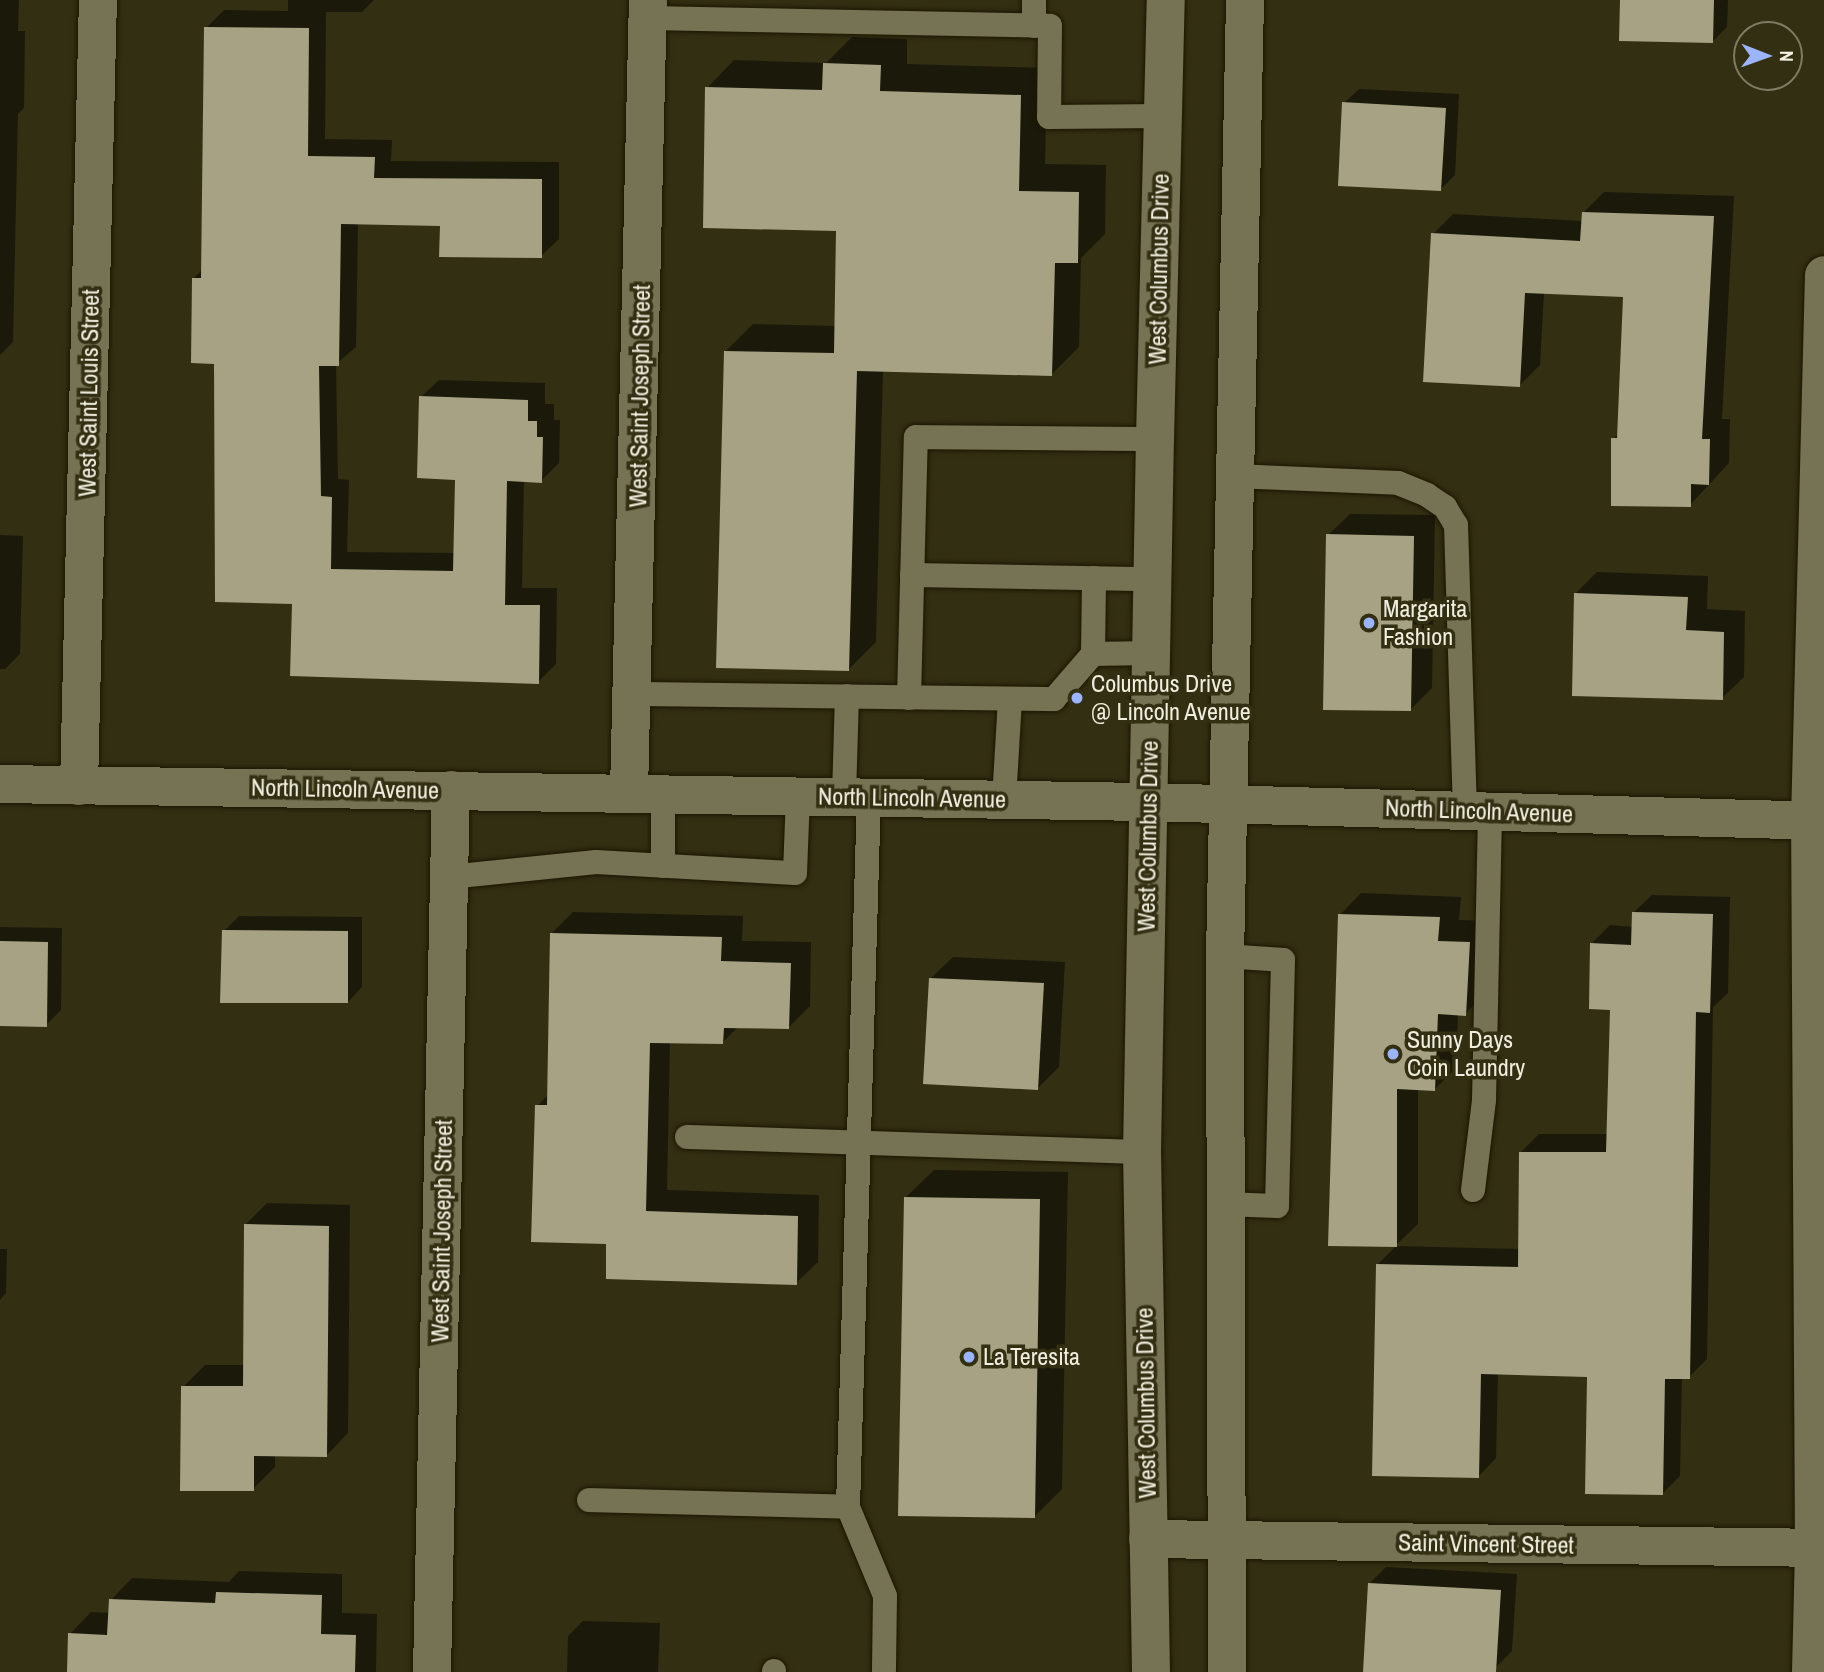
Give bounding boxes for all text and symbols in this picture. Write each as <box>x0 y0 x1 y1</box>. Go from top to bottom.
north arrow <box>1733 21 1803 91</box>
text: N <box>1774 50 1800 62</box>
street label: West Columbus Drive <box>1143 173 1175 365</box>
street label: West Saint Joseph Street <box>624 284 656 508</box>
street label: West Saint Louis Street <box>73 289 105 497</box>
place label: Margarita Fashion <box>1383 595 1467 651</box>
marker: Margarita Fashion <box>1361 615 1377 631</box>
place label: Columbus Drive @ Lincoln Avenue <box>1091 670 1252 726</box>
marker: Columbus Drive @ Lincoln Avenue <box>1069 690 1085 706</box>
street label: West Columbus Drive <box>1132 740 1164 932</box>
street label: North Lincoln Avenue <box>250 773 440 805</box>
street label: North Lincoln Avenue <box>817 782 1007 814</box>
street label: North Lincoln Avenue <box>1384 793 1574 829</box>
place label: Sunny Days Coin Laundry <box>1407 1026 1525 1082</box>
marker: Sunny Days Coin Laundry <box>1385 1046 1401 1062</box>
street label: West Saint Joseph Street <box>426 1119 458 1343</box>
street label: West Columbus Drive <box>1130 1307 1162 1499</box>
place label: La Teresita <box>983 1343 1080 1371</box>
marker: La Teresita <box>961 1349 977 1365</box>
street label: Saint Vincent Street <box>1398 1528 1574 1560</box>

